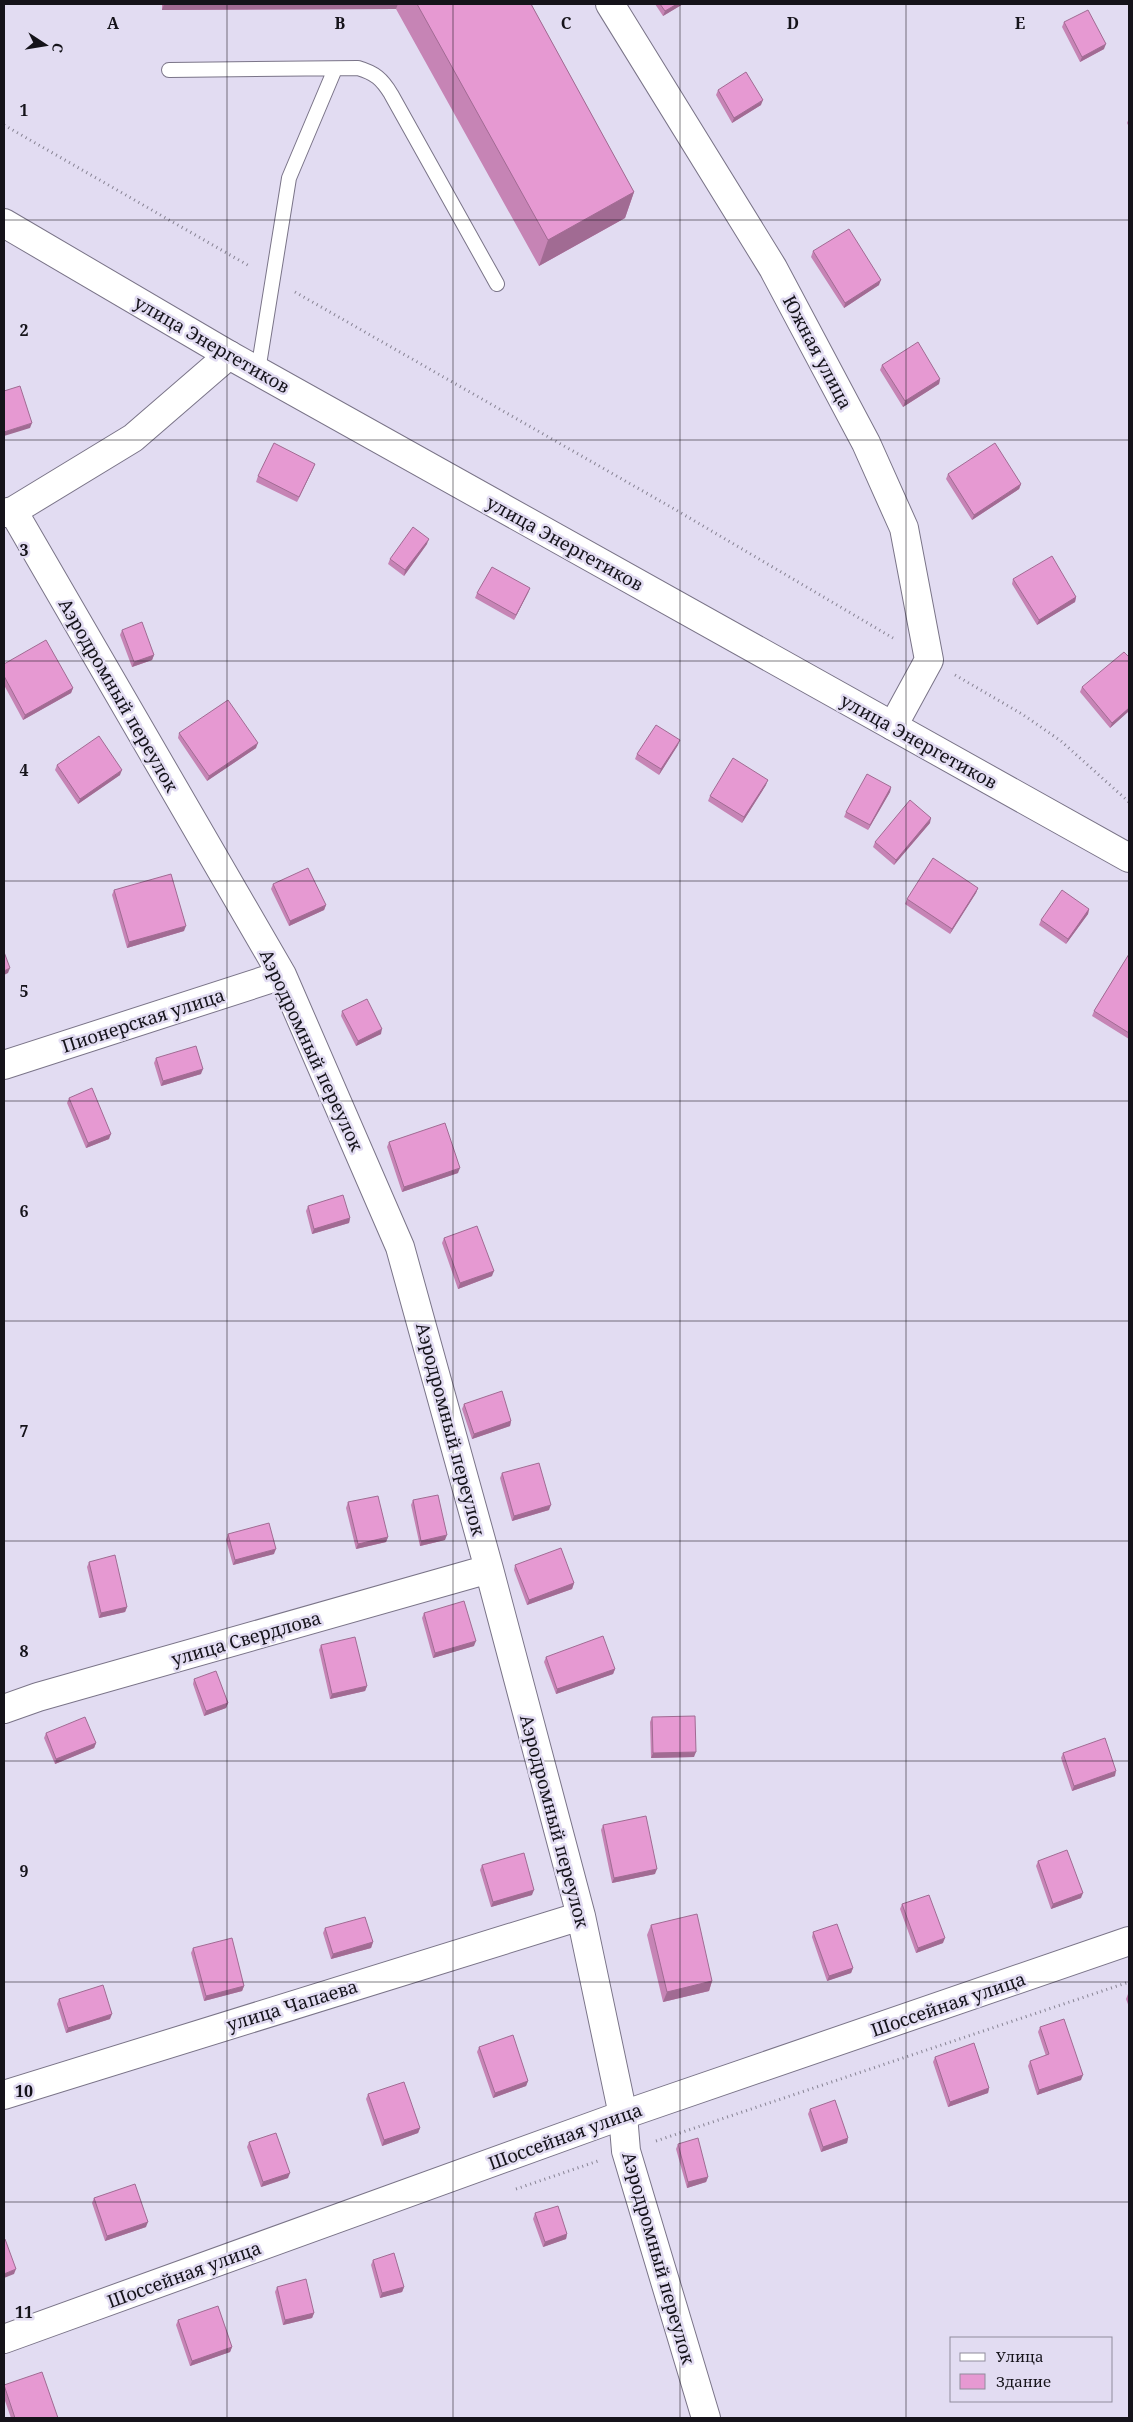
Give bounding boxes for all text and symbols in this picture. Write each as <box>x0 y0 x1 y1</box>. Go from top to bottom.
text: A <box>107 12 120 34</box>
text: B <box>335 12 346 34</box>
text: C <box>561 12 572 34</box>
text: D <box>787 12 799 34</box>
text: E <box>1015 12 1025 34</box>
north arrow <box>20 20 70 70</box>
text: С <box>48 41 68 54</box>
text: 1 <box>19 99 29 121</box>
street label: улица Энергетиков <box>130 290 294 398</box>
street label: Южная улица <box>778 291 858 413</box>
text: 2 <box>19 319 29 341</box>
street label: улица Энергетиков <box>482 490 648 596</box>
text: 3 <box>19 539 29 561</box>
street label: Аэродромный переулок <box>54 594 185 796</box>
street label: улица Энергетиков <box>836 688 1002 794</box>
text: 4 <box>19 759 29 781</box>
street label: Аэродромный переулок <box>255 945 369 1155</box>
text: 5 <box>19 980 29 1002</box>
street label: Пионерская улица <box>58 982 228 1058</box>
text: 6 <box>19 1200 29 1222</box>
street label: Аэродромный переулок <box>411 1320 491 1539</box>
text: 7 <box>19 1420 29 1442</box>
street label: улица Свердлова <box>168 1605 324 1671</box>
text: 8 <box>19 1640 29 1662</box>
street label: Аэродромный переулок <box>515 1712 595 1931</box>
text: 9 <box>19 1860 29 1882</box>
street label: Шоссейная улица <box>867 1966 1029 2042</box>
street label: улица Чапаева <box>223 1974 361 2036</box>
text: 10 <box>15 2080 33 2102</box>
street label: Шоссейная улица <box>485 2097 645 2175</box>
street label: Аэродромный переулок <box>617 2149 701 2367</box>
street label: Шоссейная улица <box>104 2235 264 2313</box>
text: 11 <box>15 2301 33 2323</box>
legend <box>950 2337 1113 2402</box>
text: Улица <box>996 2346 1044 2366</box>
text: Здание <box>996 2371 1051 2391</box>

